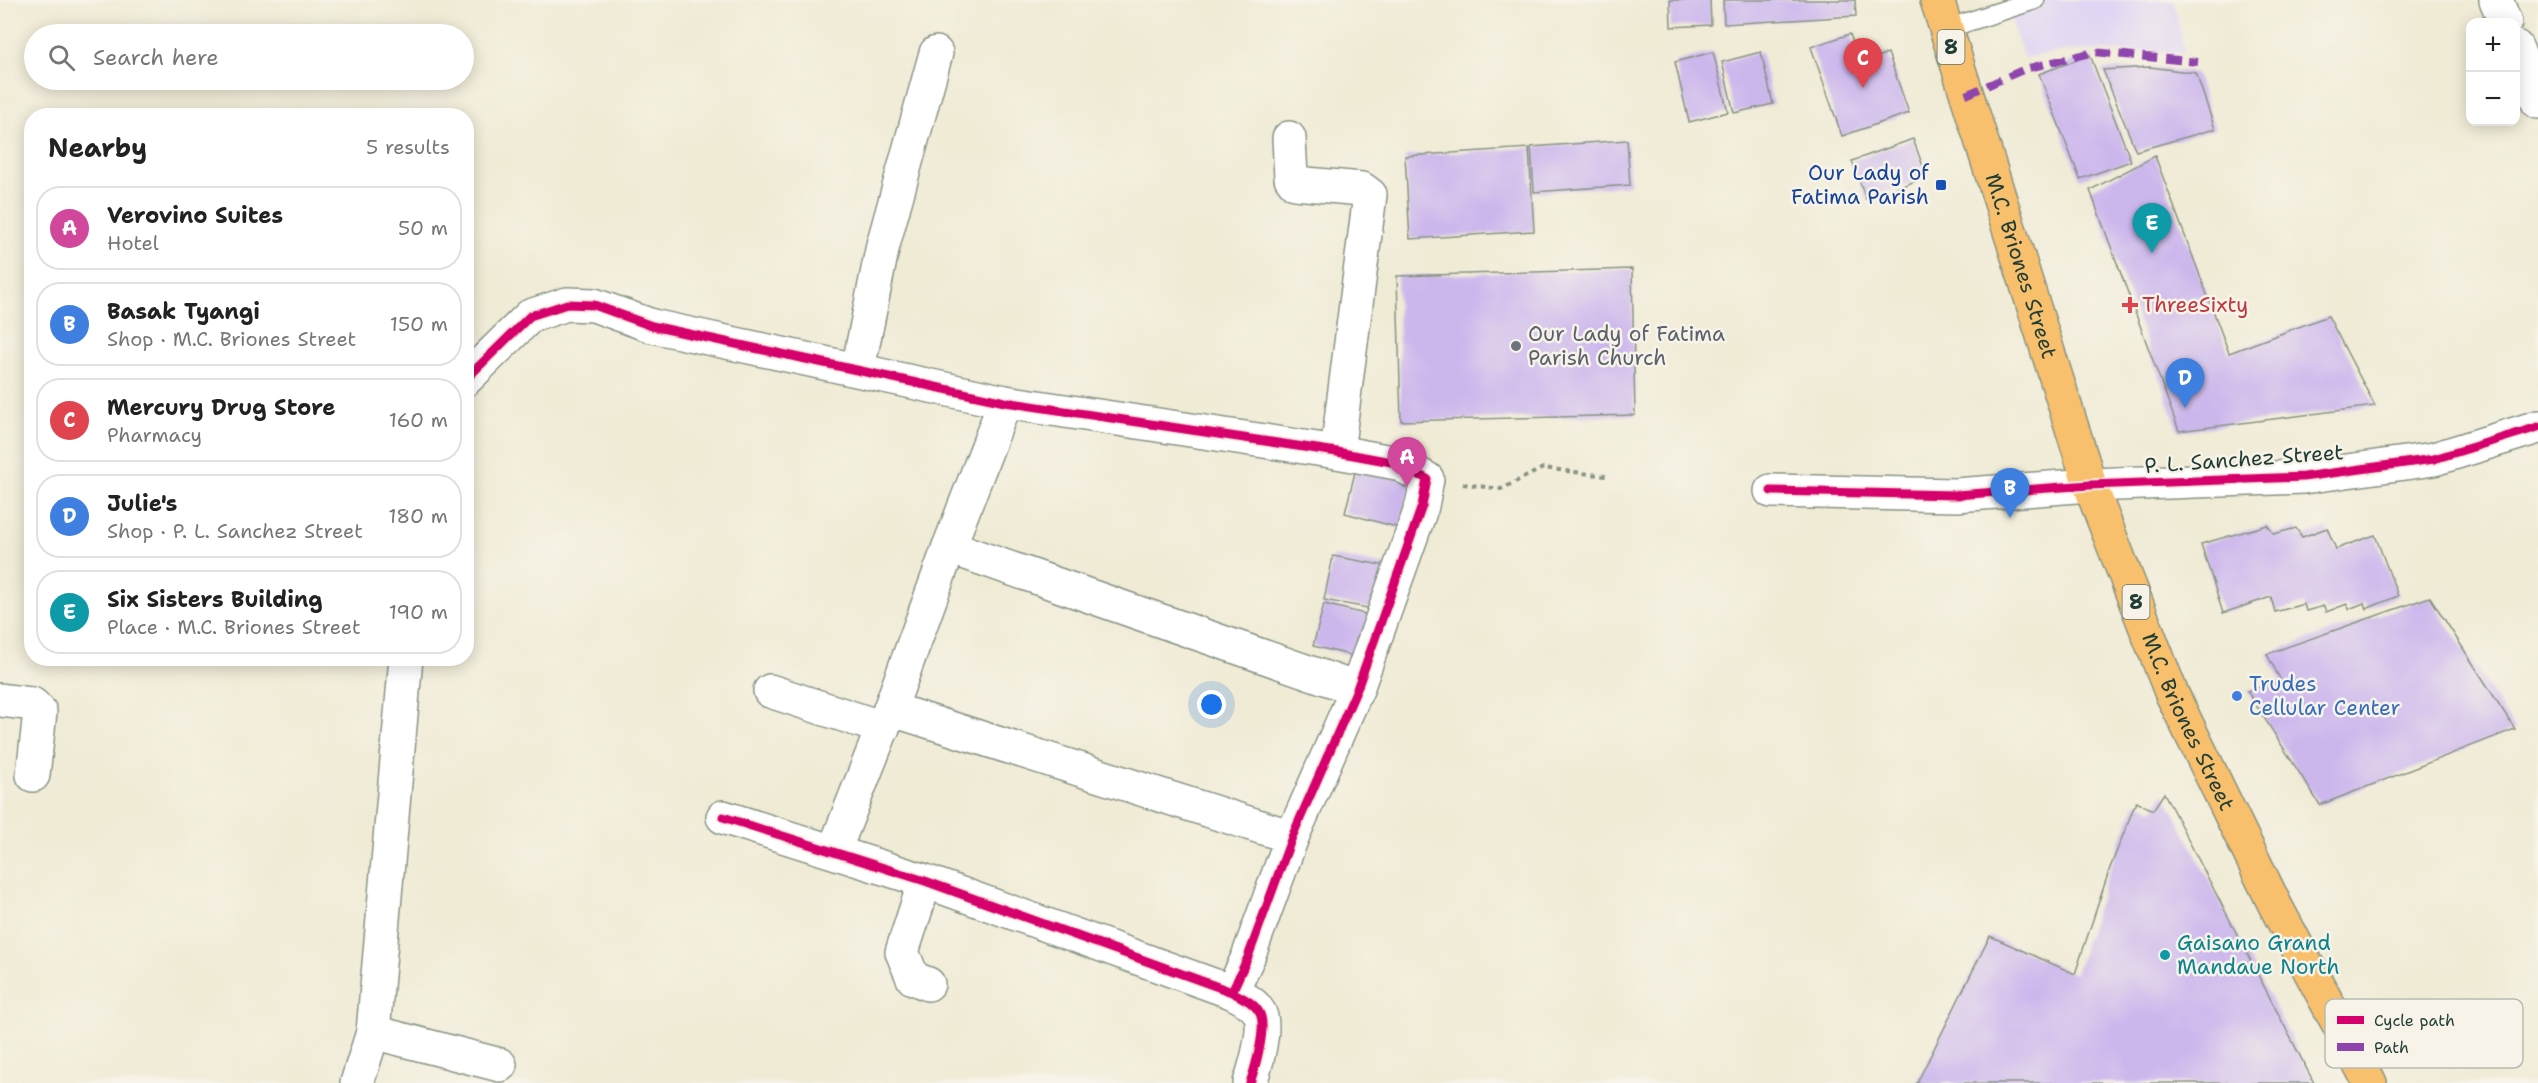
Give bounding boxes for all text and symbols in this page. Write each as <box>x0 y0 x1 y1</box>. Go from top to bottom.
map controls <box>2466 18 2520 126</box>
button: + <box>2466 18 2520 72</box>
search box <box>24 24 474 90</box>
road number: 8 <box>1938 30 1964 64</box>
pin: C <box>1844 38 1882 88</box>
icon: search <box>45 41 78 74</box>
text: Search here <box>93 43 219 72</box>
button: − <box>2466 72 2520 126</box>
text: Nearby <box>48 130 147 165</box>
text: 5 results <box>366 134 450 160</box>
place label: Our Lady of Fatima Parish <box>1791 159 1929 211</box>
street label: M.C. Briones Street <box>1979 170 2063 362</box>
marker: Our Lady of Fatima Parish <box>1934 178 1948 192</box>
text: Verovino Suites <box>107 201 283 230</box>
pin: E <box>2132 204 2172 253</box>
text: A <box>62 215 77 241</box>
text: 50 m <box>398 215 448 241</box>
text: Hotel <box>107 230 159 256</box>
place label: ThreeSixty <box>2142 291 2248 319</box>
text: Basak Tyangi <box>107 297 260 326</box>
marker: ThreeSixty <box>2123 298 2137 312</box>
text: B <box>63 311 76 337</box>
text: 150 m <box>390 311 448 337</box>
place label: Our Lady of Fatima Parish Church <box>1528 320 1725 372</box>
text: Shop · M.C. Briones Street <box>107 326 356 352</box>
marker: Our Lady of Fatima Parish Church <box>1509 339 1523 353</box>
pin: D <box>2166 358 2204 408</box>
text: Mercury Drug Store <box>107 393 335 422</box>
text: C <box>63 407 76 433</box>
text: 160 m <box>389 407 448 433</box>
text: Pharmacy <box>107 422 202 448</box>
pin: A <box>1388 438 1426 487</box>
street label: P. L. Sanchez Street <box>2144 438 2344 480</box>
pin: B <box>1990 468 2030 518</box>
text: Julie's <box>107 489 177 518</box>
text: D <box>62 503 77 529</box>
text: 180 m <box>388 503 448 529</box>
text: Shop · P. L. Sanchez Street <box>107 518 363 544</box>
text: Six Sisters Building <box>107 585 323 614</box>
road number: 8 <box>2122 585 2150 619</box>
text: E <box>63 599 76 625</box>
text: 190 m <box>389 599 448 625</box>
text: Place · M.C. Briones Street <box>107 614 361 640</box>
street label: M.C. Briones Street <box>2135 629 2241 815</box>
place label: Trudes Cellular Center <box>2249 670 2401 722</box>
marker: Trudes Cellular Center <box>2230 689 2244 703</box>
your location <box>1197 690 1226 719</box>
place label: Gaisano Grand Mandaue North <box>2177 929 2340 981</box>
marker: Gaisano Grand Mandaue North <box>2158 948 2172 962</box>
legend <box>2325 999 2523 1068</box>
text: Cycle path <box>2374 1010 2455 1031</box>
text: Path <box>2374 1037 2409 1058</box>

